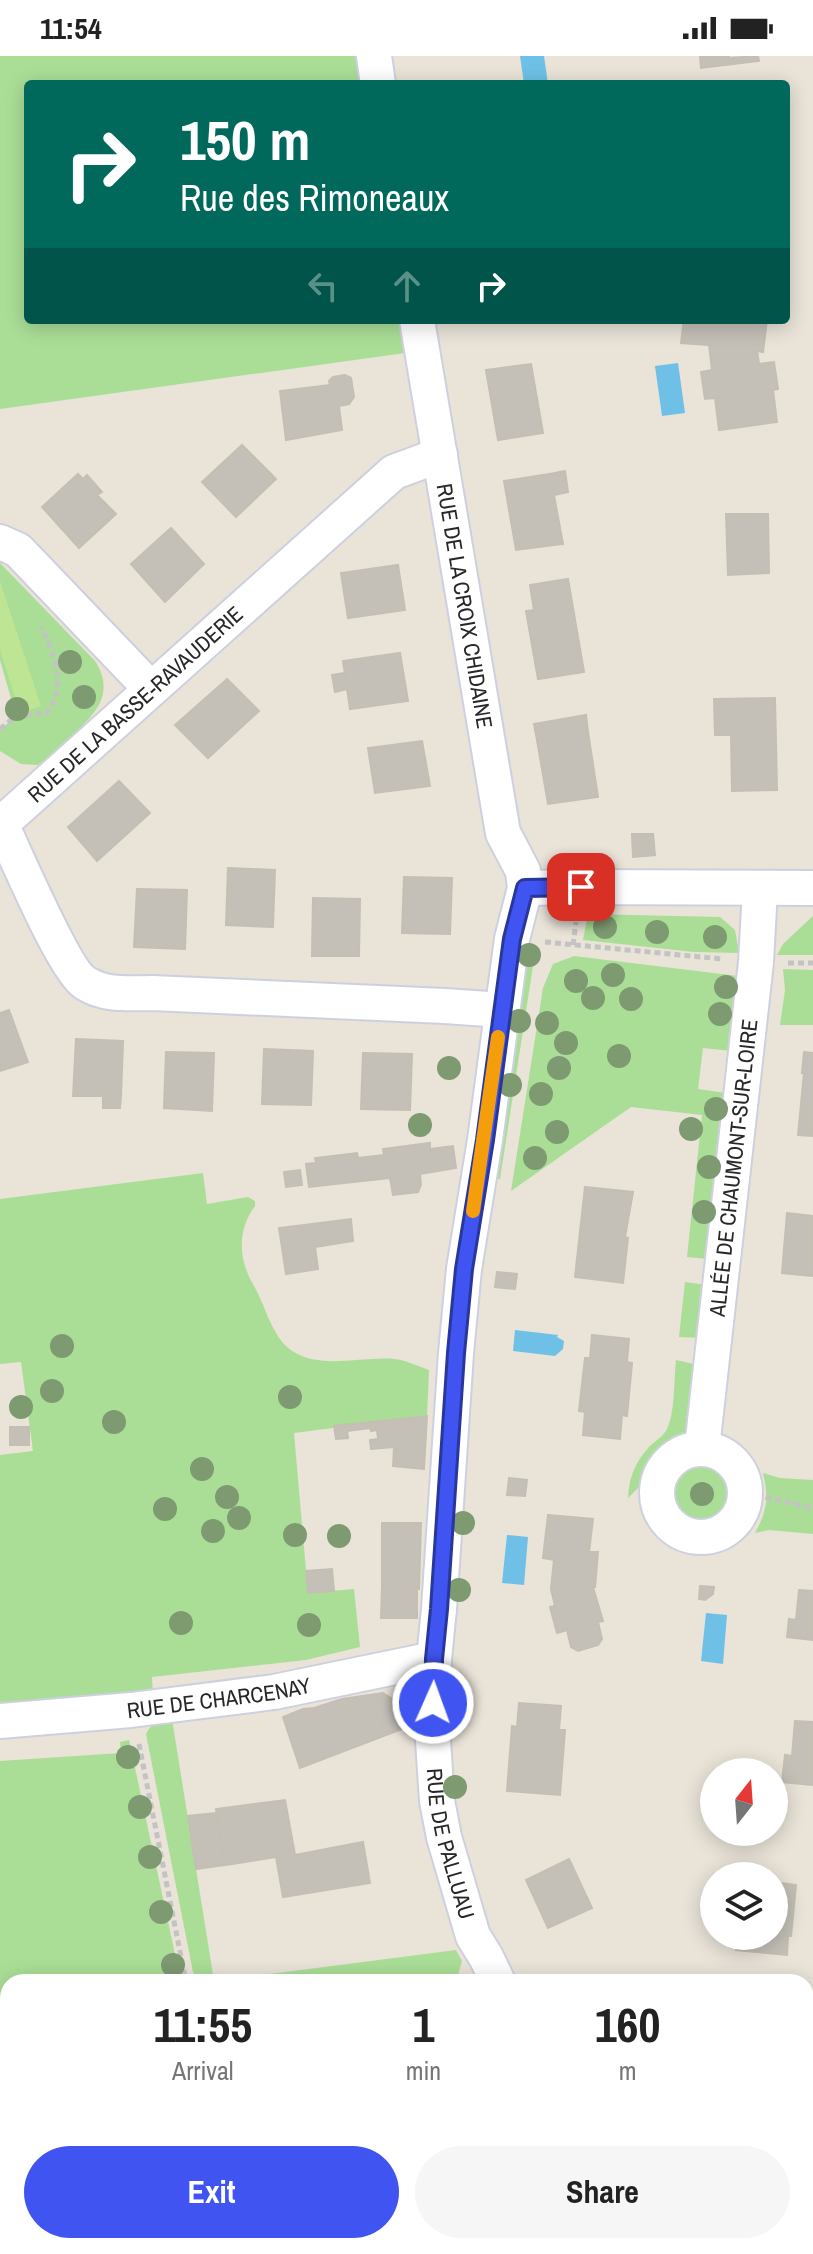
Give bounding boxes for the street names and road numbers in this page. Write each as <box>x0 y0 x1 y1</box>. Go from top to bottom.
street label: RUE DE LA CROIX CHIDAINE <box>430 481 500 731</box>
street label: RUE DE LA BASSE-RAVAUDERIE <box>21 599 249 809</box>
street label: ALLÉE DE CHAUMONT-SUR-LOIRE <box>702 1017 765 1319</box>
street label: RUE DE CHARCENAY <box>125 1670 313 1725</box>
street label: RUE DE PALLUAU <box>420 1767 482 1922</box>

